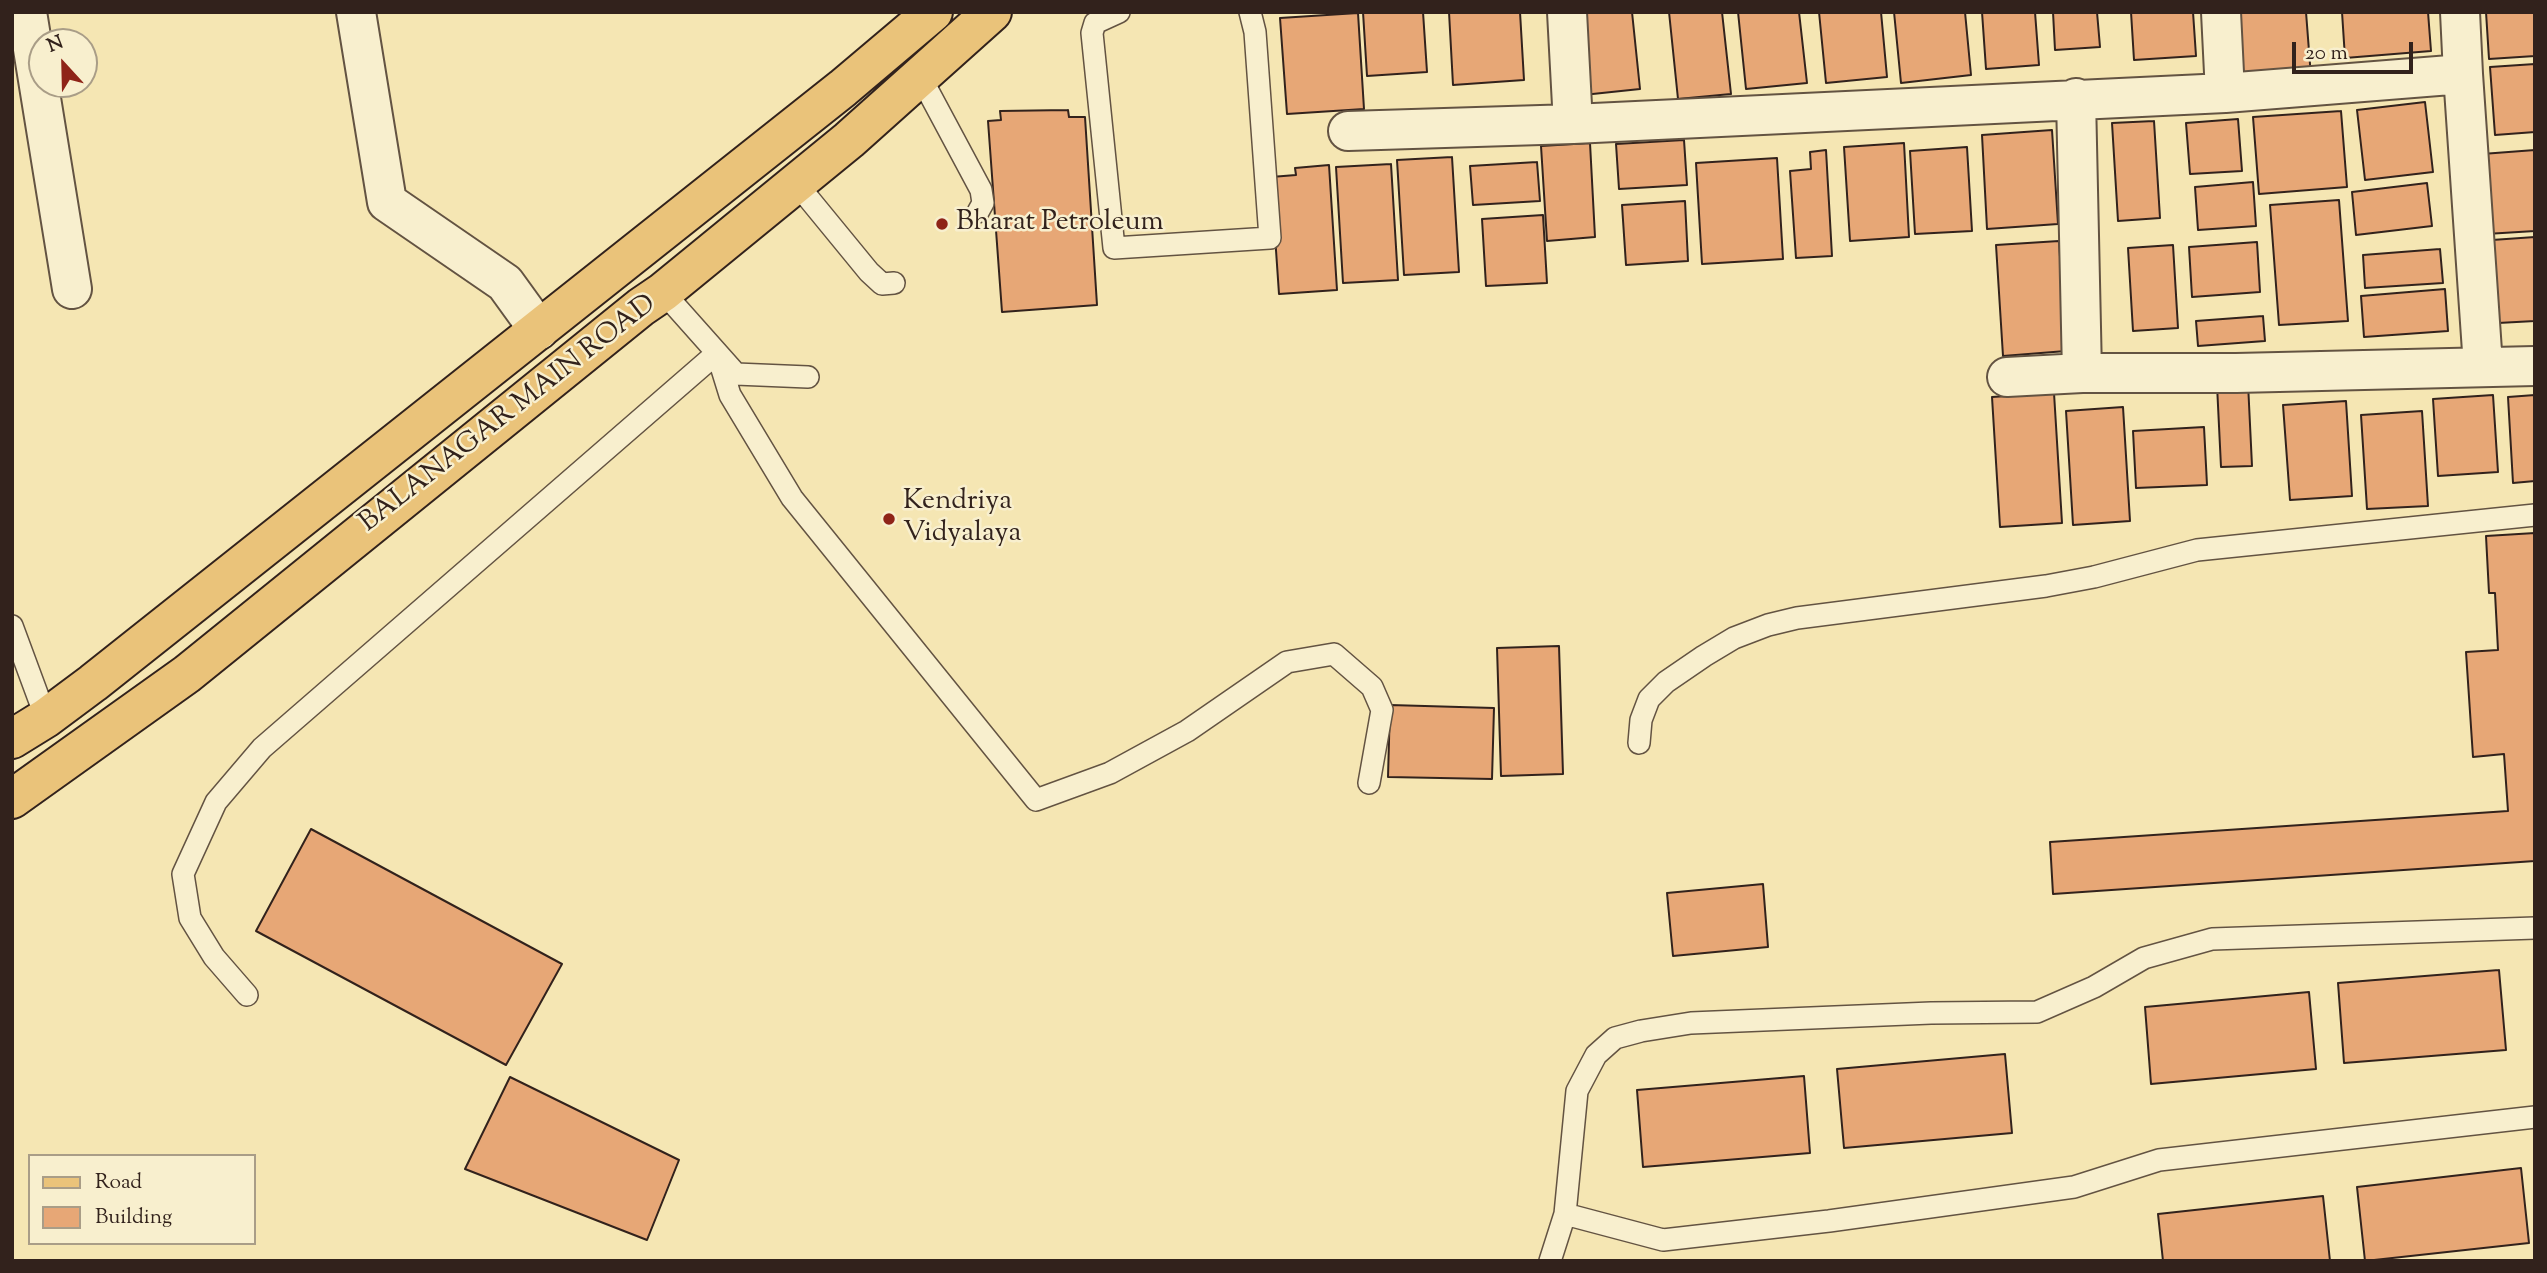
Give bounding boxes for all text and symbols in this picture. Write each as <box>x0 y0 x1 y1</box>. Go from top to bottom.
north arrow <box>28 28 98 98</box>
scale bar <box>2295 28 2416 72</box>
text: N <box>44 30 68 60</box>
text: 20 m <box>2305 39 2348 69</box>
place label: Bharat Petroleum <box>956 207 1164 241</box>
marker: Bharat Petroleum <box>934 216 950 232</box>
street label: BALANAGAR MAIN ROAD <box>354 289 664 541</box>
place label: Kendriya Vidyalaya <box>903 486 1021 552</box>
marker: Kendriya Vidyalaya <box>881 511 897 527</box>
legend <box>28 1154 256 1245</box>
text: Road <box>95 1168 142 1198</box>
text: Building <box>95 1203 172 1233</box>

